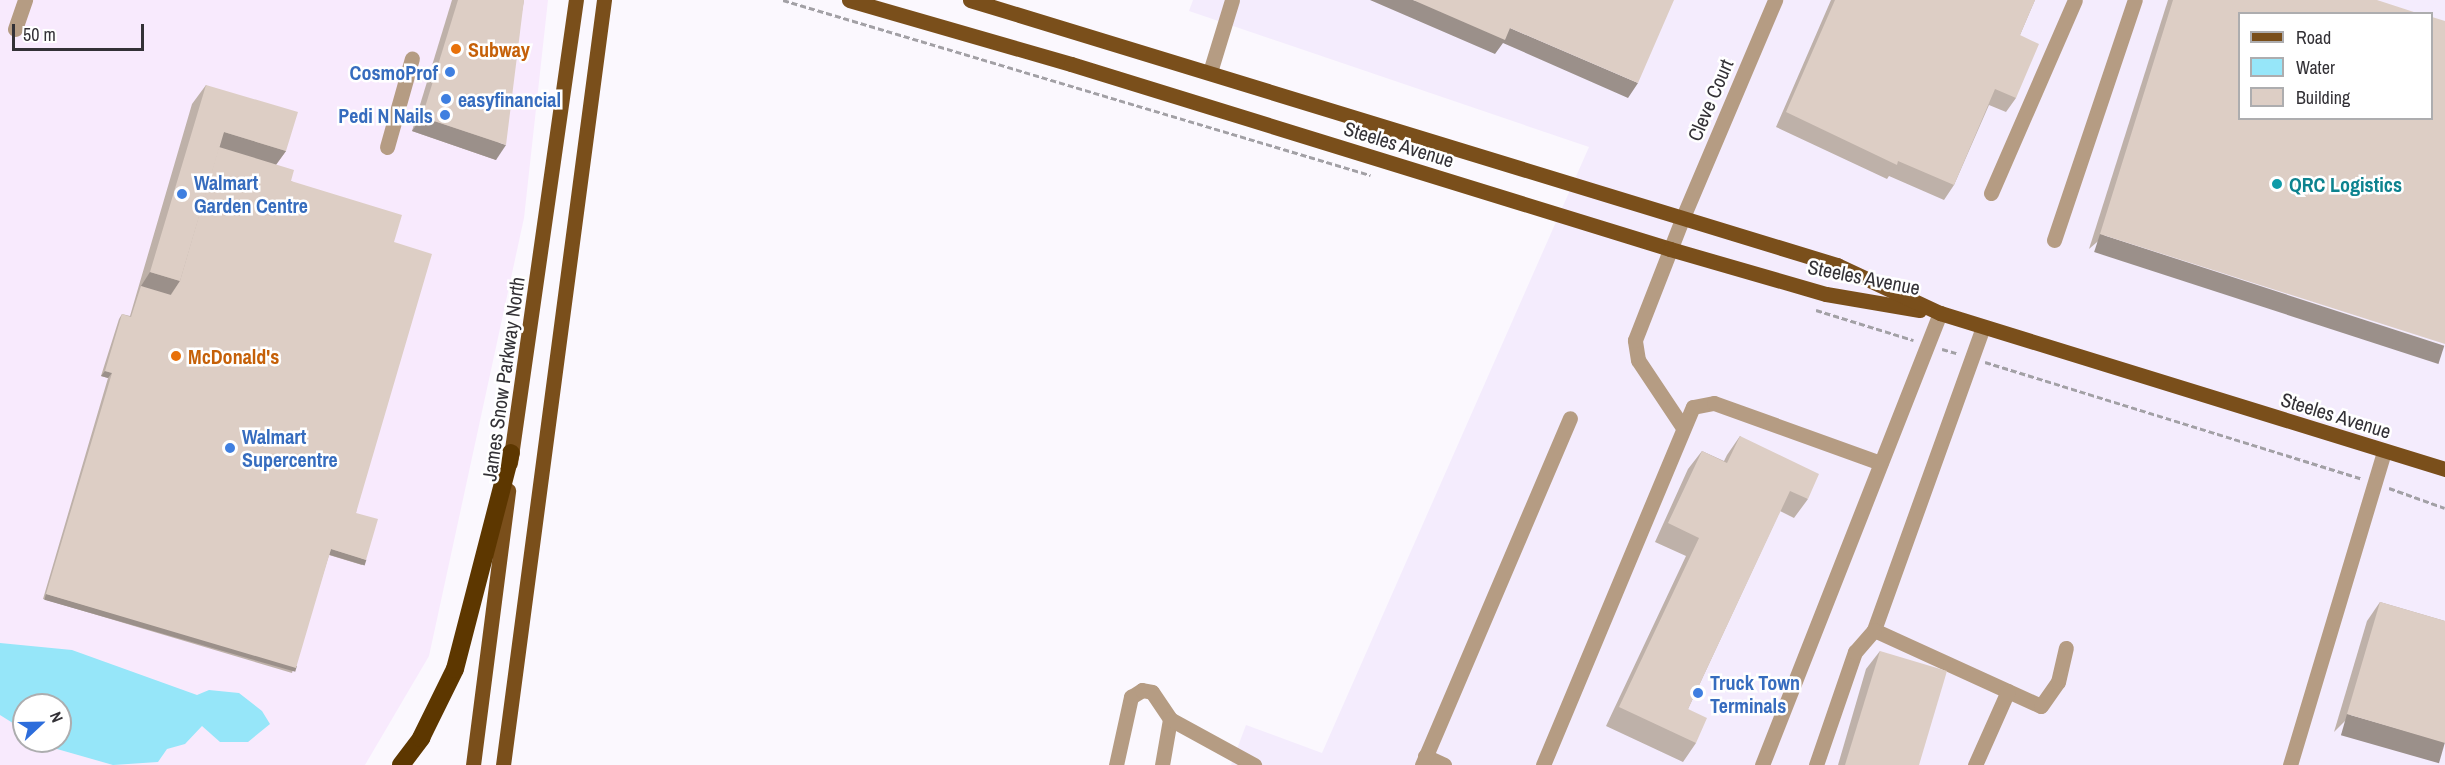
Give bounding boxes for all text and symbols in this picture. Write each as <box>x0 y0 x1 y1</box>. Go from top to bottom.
scale bar <box>15 12 147 50</box>
legend <box>2238 12 2433 120</box>
text: 50 m <box>23 22 56 47</box>
text: Road <box>2296 25 2331 50</box>
place label: Subway <box>468 37 530 61</box>
marker: Subway <box>449 42 463 56</box>
street label: Cleve Court <box>1682 55 1738 145</box>
text: Water <box>2296 55 2335 80</box>
place label: CosmoProf <box>350 60 438 84</box>
marker: CosmoProf <box>443 65 457 79</box>
text: Building <box>2296 85 2350 110</box>
place label: easyfinancial <box>458 87 561 111</box>
marker: easyfinancial <box>439 92 453 106</box>
place label: Pedi N Nails <box>338 103 433 127</box>
marker: Pedi N Nails <box>438 108 452 122</box>
street label: Steeles Avenue <box>1341 116 1457 172</box>
place label: Walmart Garden Centre <box>194 170 308 217</box>
place label: QRC Logistics <box>2289 172 2402 196</box>
marker: QRC Logistics <box>2270 177 2284 191</box>
marker: Walmart Garden Centre <box>175 187 189 201</box>
street label: Steeles Avenue <box>1805 254 1923 300</box>
street label: James Snow Parkway North <box>477 275 529 483</box>
place label: McDonald's <box>188 344 279 368</box>
marker: McDonald's <box>169 349 183 363</box>
street label: Steeles Avenue <box>2278 387 2394 443</box>
place label: Walmart Supercentre <box>242 424 338 471</box>
marker: Walmart Supercentre <box>223 441 237 455</box>
place label: Truck Town Terminals <box>1710 670 1800 717</box>
marker: Truck Town Terminals <box>1691 686 1705 700</box>
north arrow <box>12 693 72 753</box>
text: N <box>45 708 69 726</box>

